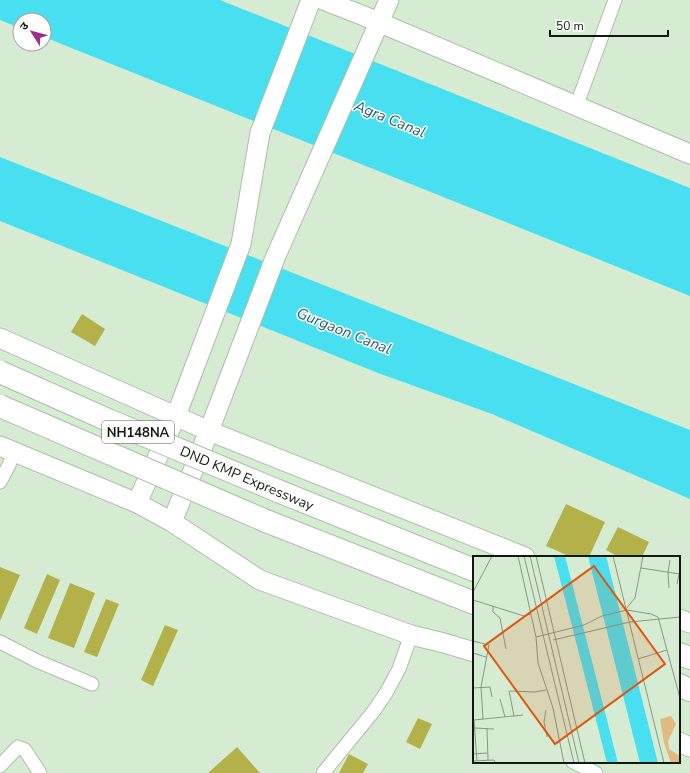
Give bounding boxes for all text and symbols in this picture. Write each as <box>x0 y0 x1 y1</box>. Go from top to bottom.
north arrow <box>12 12 52 52</box>
scale bar <box>550 12 668 38</box>
text: 50 m <box>556 18 584 34</box>
text: उ <box>16 19 33 33</box>
water label: Agra Canal <box>350 95 429 142</box>
water label: Gurgaon Canal <box>294 303 394 359</box>
road number: NH148NA <box>102 421 174 443</box>
street label: DND KMP Expressway <box>177 442 317 516</box>
inset map <box>473 556 680 763</box>

